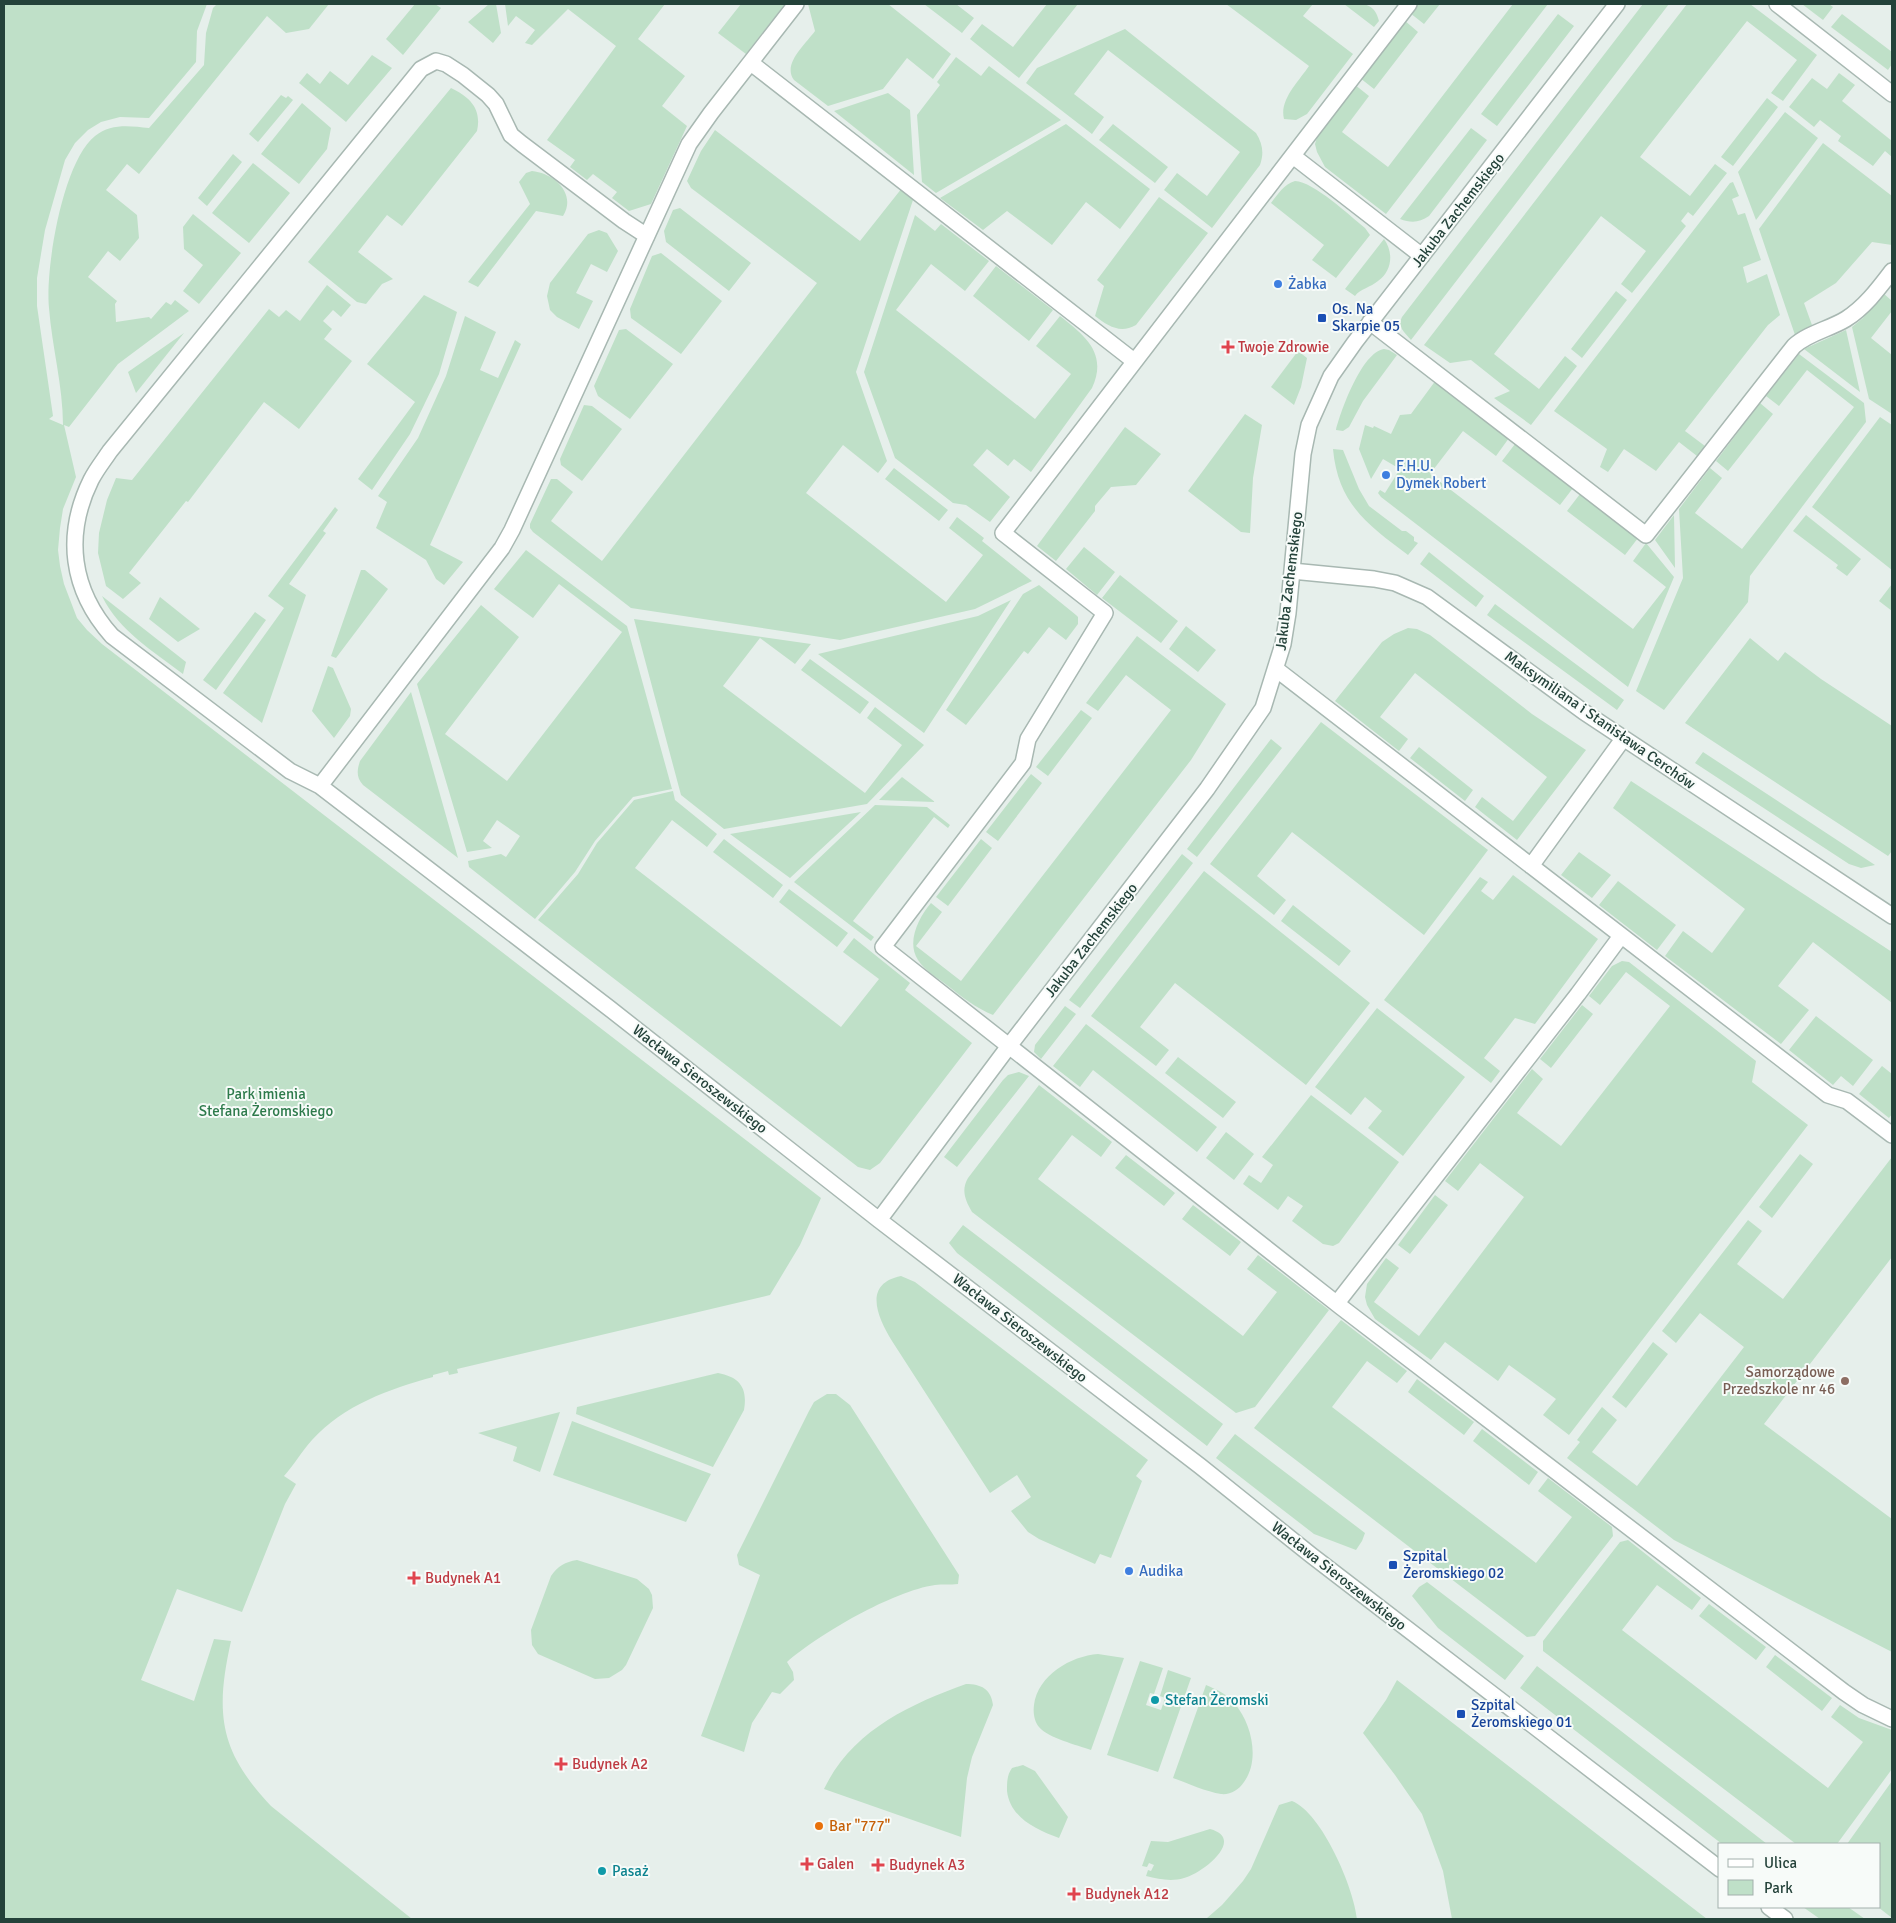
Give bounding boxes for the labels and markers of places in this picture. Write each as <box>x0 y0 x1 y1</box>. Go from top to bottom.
place label: Żabka <box>1288 275 1327 293</box>
marker: Żabka <box>1272 278 1284 290</box>
place label: Os. Na Skarpie 05 <box>1332 300 1400 335</box>
marker: Os. Na Skarpie 05 <box>1316 312 1328 324</box>
place label: Twoje Zdrowie <box>1238 338 1329 356</box>
marker: Twoje Zdrowie <box>1222 341 1234 353</box>
place label: F.H.U. Dymek Robert <box>1396 457 1486 492</box>
marker: F.H.U. Dymek Robert <box>1380 469 1392 481</box>
place label: Samorządowe Przedszkole nr 46 <box>1723 1363 1835 1398</box>
marker: Samorządowe Przedszkole nr 46 <box>1839 1375 1851 1387</box>
place label: Szpital Żeromskiego 02 <box>1403 1547 1504 1582</box>
marker: Szpital Żeromskiego 02 <box>1387 1559 1399 1571</box>
place label: Audika <box>1139 1562 1183 1580</box>
marker: Audika <box>1123 1565 1135 1577</box>
place label: Budynek A1 <box>425 1569 501 1587</box>
marker: Budynek A1 <box>407 1571 421 1585</box>
place label: Stefan Żeromski <box>1165 1691 1269 1709</box>
marker: Stefan Żeromski <box>1149 1694 1161 1706</box>
place label: Szpital Żeromskiego 01 <box>1471 1696 1572 1731</box>
marker: Szpital Żeromskiego 01 <box>1455 1708 1467 1720</box>
place label: Budynek A2 <box>572 1755 648 1773</box>
marker: Budynek A2 <box>554 1757 568 1771</box>
place label: Bar "777" <box>829 1817 891 1835</box>
marker: Bar "777" <box>813 1820 825 1832</box>
place label: Galen <box>817 1855 854 1873</box>
place label: Budynek A3 <box>889 1856 965 1874</box>
marker: Galen <box>801 1858 813 1870</box>
marker: Budynek A3 <box>871 1858 885 1872</box>
place label: Pasaż <box>612 1862 649 1880</box>
marker: Pasaż <box>596 1865 608 1877</box>
place label: Budynek A12 <box>1085 1885 1169 1903</box>
marker: Budynek A12 <box>1067 1887 1081 1901</box>

